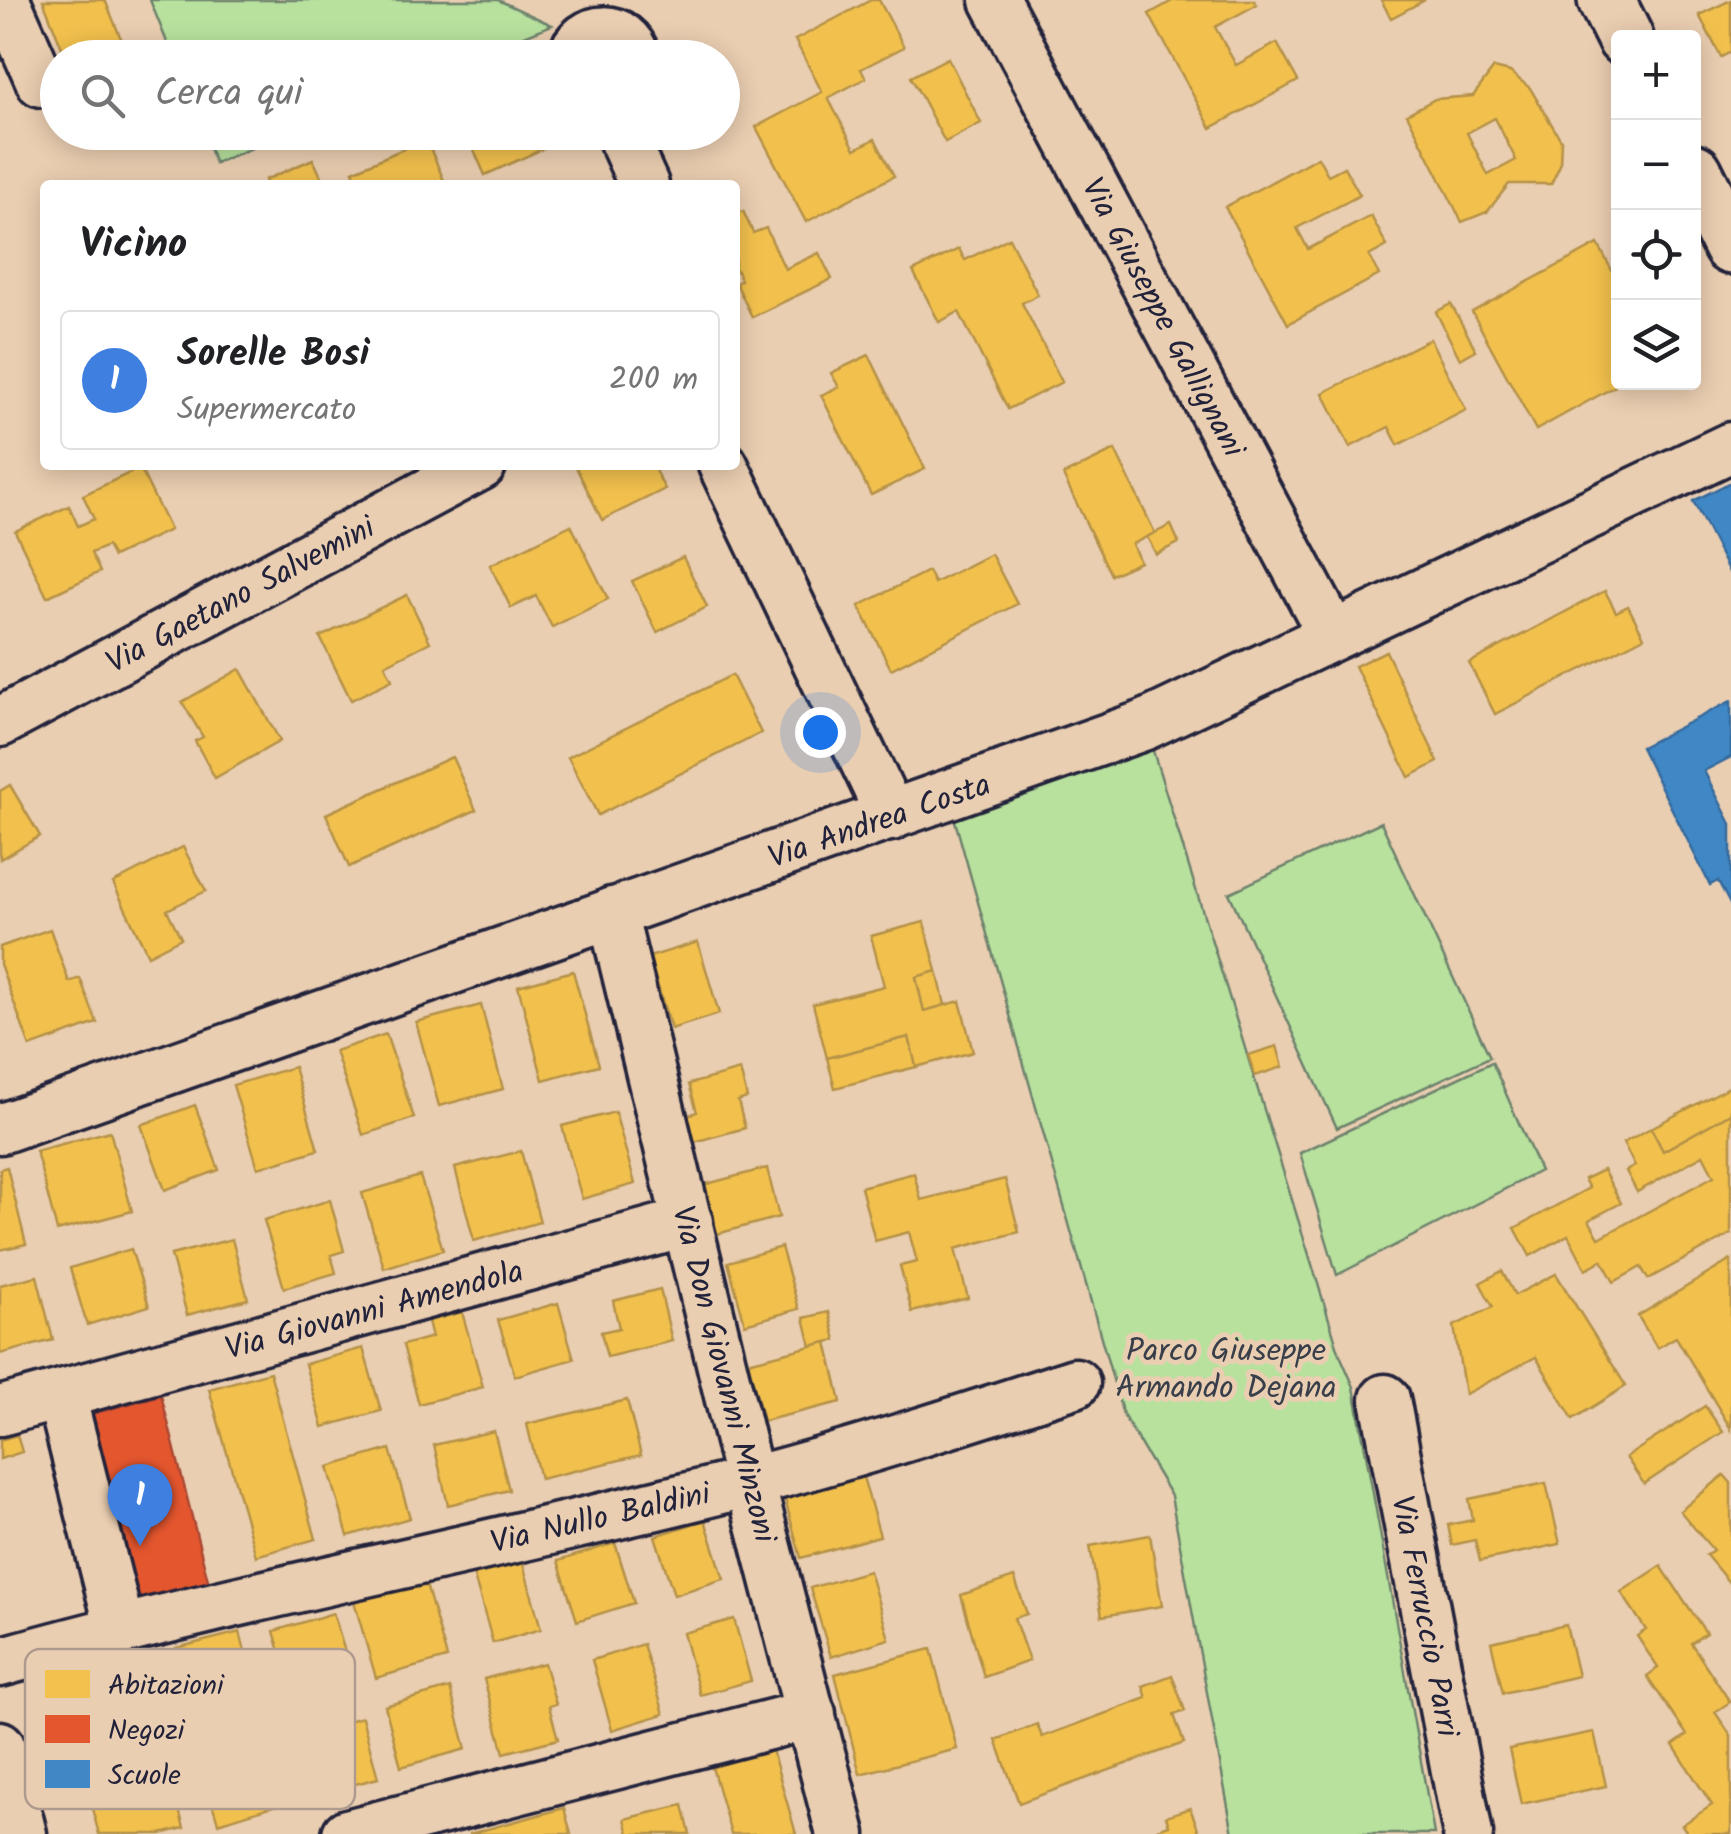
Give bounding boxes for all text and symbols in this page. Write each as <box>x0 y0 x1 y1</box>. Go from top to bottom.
map controls <box>1611 30 1701 390</box>
button: + <box>1611 30 1701 120</box>
search box <box>40 40 740 150</box>
text: Cerca qui <box>155 65 303 125</box>
icon: search <box>75 68 130 123</box>
button: − <box>1611 120 1701 210</box>
street label: Via Giuseppe Gallignani <box>1066 169 1258 469</box>
button: locate <box>1611 210 1701 300</box>
text: Vicino <box>80 212 187 279</box>
button: layers <box>1611 300 1701 390</box>
text: Sorelle Bosi <box>177 325 370 385</box>
text: 1 <box>110 355 119 406</box>
text: 200 m <box>609 355 698 406</box>
text: Supermercato <box>177 385 356 436</box>
street label: Via Gaetano Salvemini <box>97 503 386 689</box>
your location <box>795 707 846 758</box>
street label: Via Andrea Costa <box>762 760 998 884</box>
street label: Via Don Giovanni Minzoni <box>656 1201 789 1550</box>
street label: Via Giovanni Amendola <box>220 1247 529 1376</box>
park label: Parco Giuseppe Armando Dejana <box>1115 1326 1337 1414</box>
pin: 1 <box>108 1464 172 1546</box>
street label: Via Nullo Baldini <box>486 1469 717 1569</box>
street label: Via Ferruccio Parri <box>1375 1491 1472 1743</box>
legend <box>25 1649 355 1809</box>
text: Abitazioni <box>108 1664 225 1709</box>
text: Negozi <box>108 1709 186 1754</box>
text: Scuole <box>108 1754 181 1799</box>

